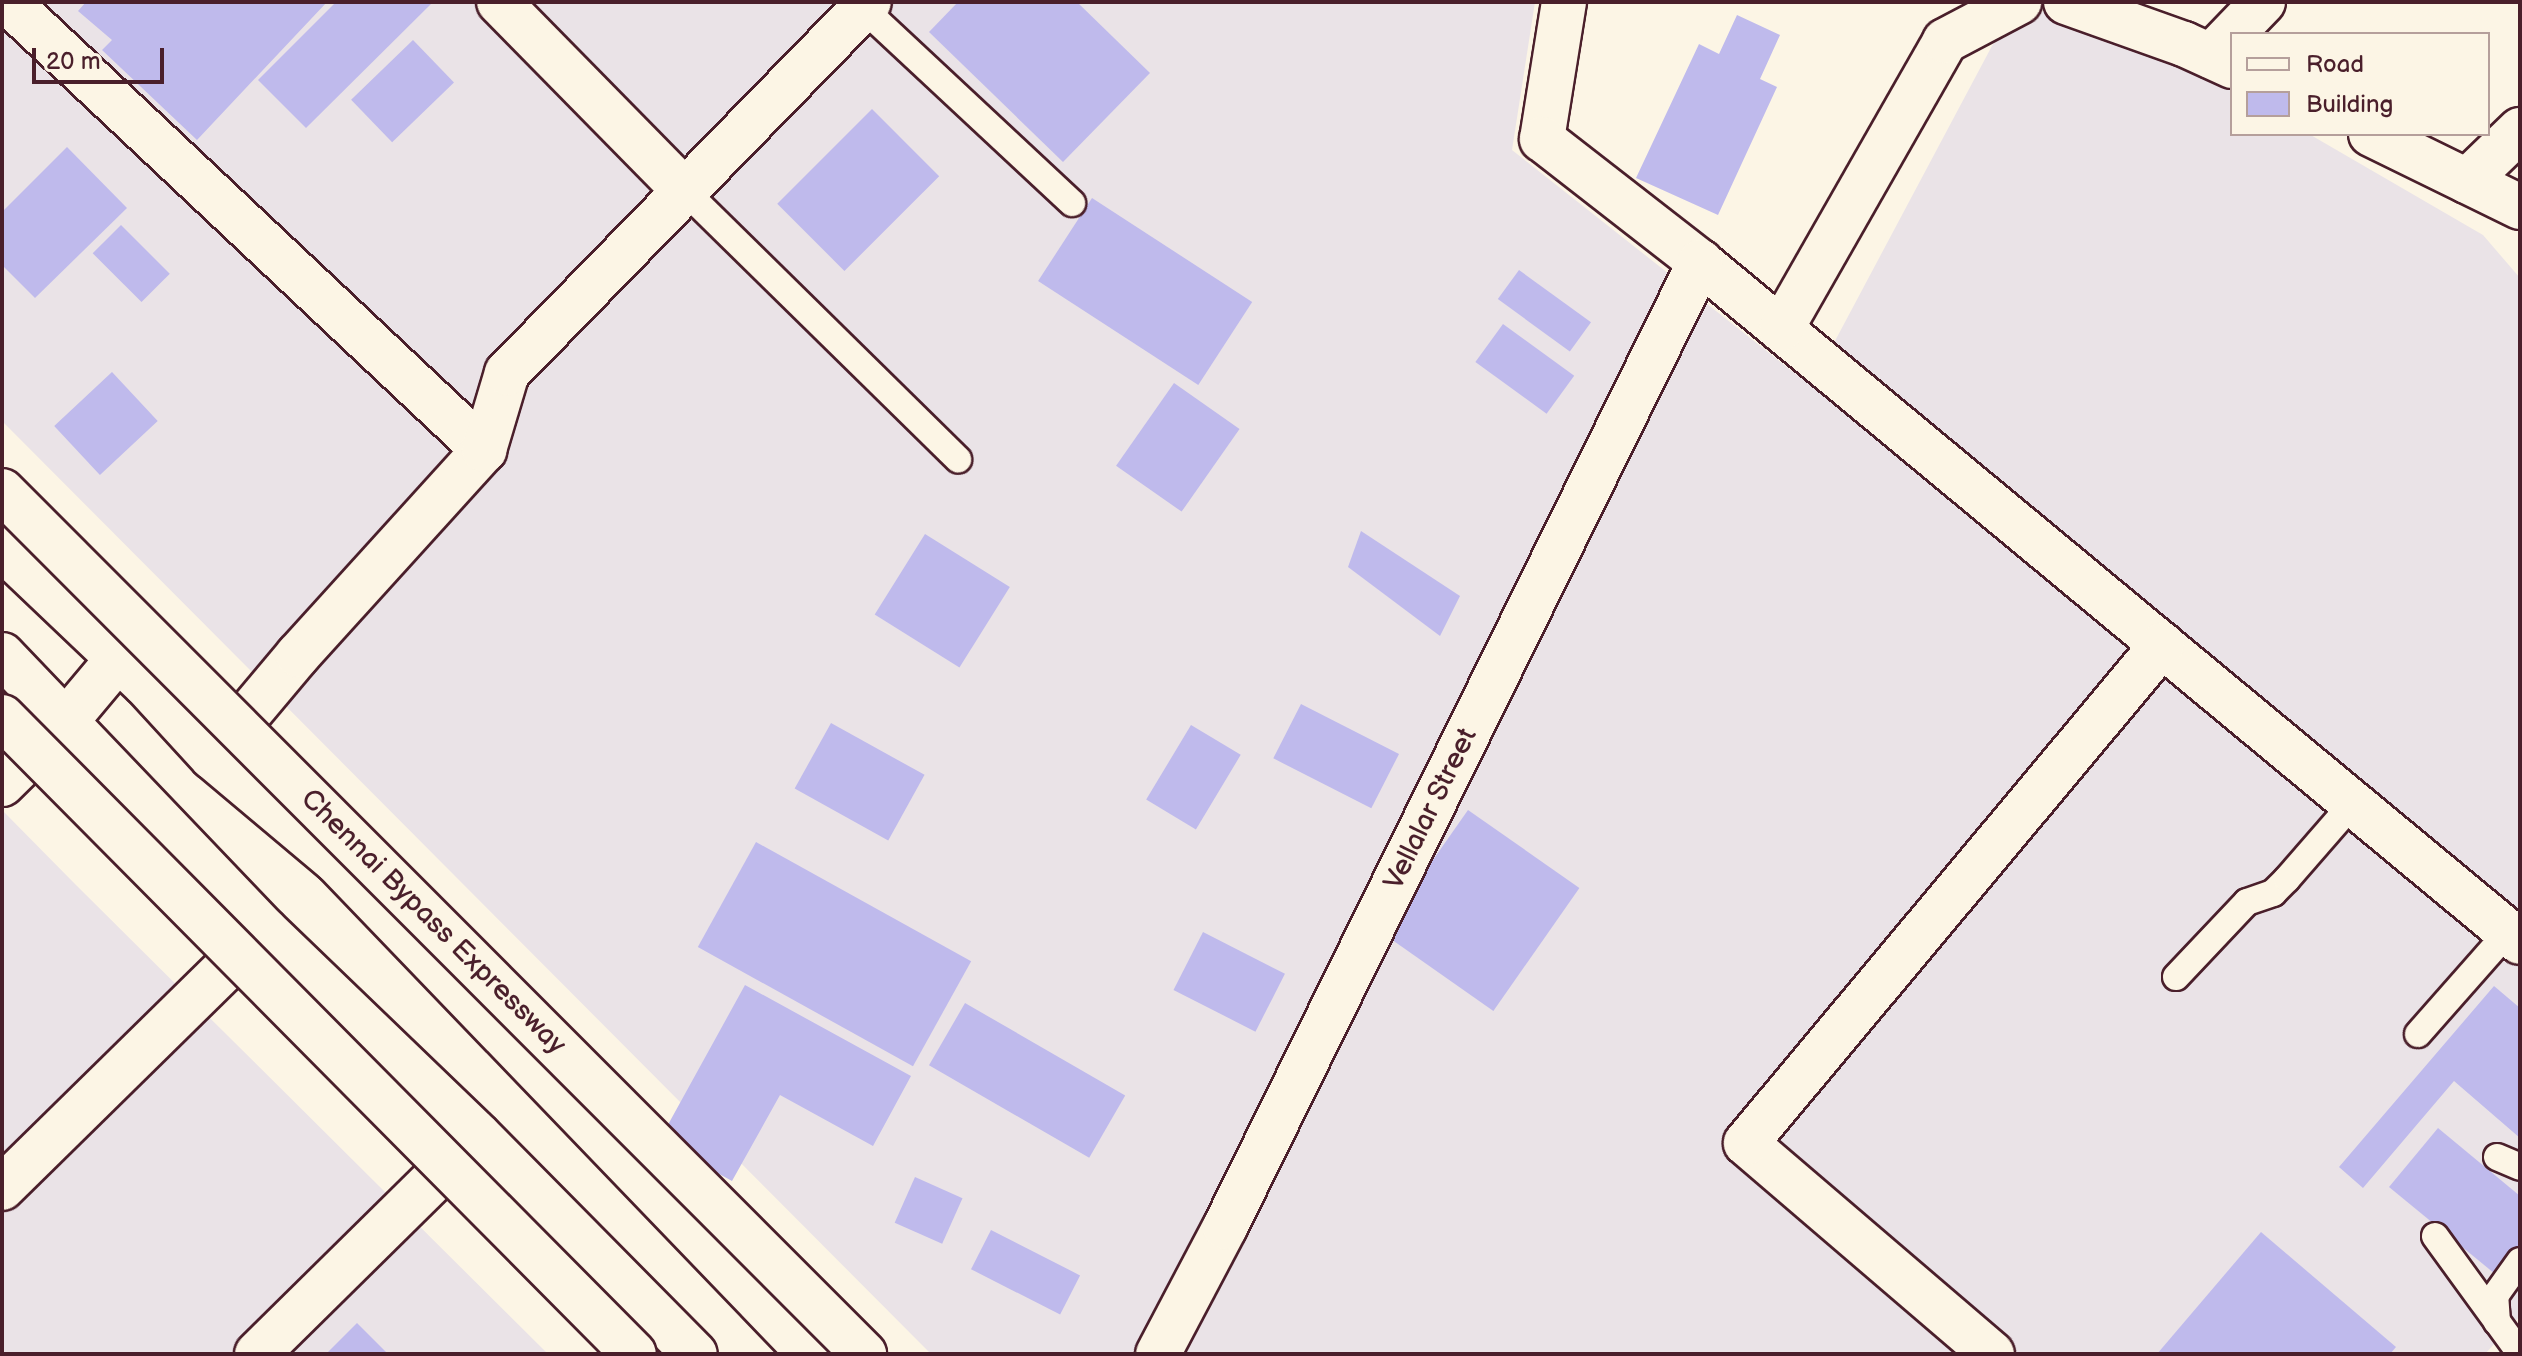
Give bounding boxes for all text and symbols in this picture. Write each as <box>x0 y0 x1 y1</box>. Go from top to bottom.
scale bar <box>36 32 168 82</box>
legend <box>2230 32 2490 136</box>
text: 20 m <box>46 47 101 76</box>
text: Road <box>2306 50 2364 79</box>
text: Building <box>2306 90 2393 119</box>
street label: Vellalar Street <box>1377 722 1485 896</box>
street label: Chennai Bypass Expressway <box>293 782 573 1062</box>

